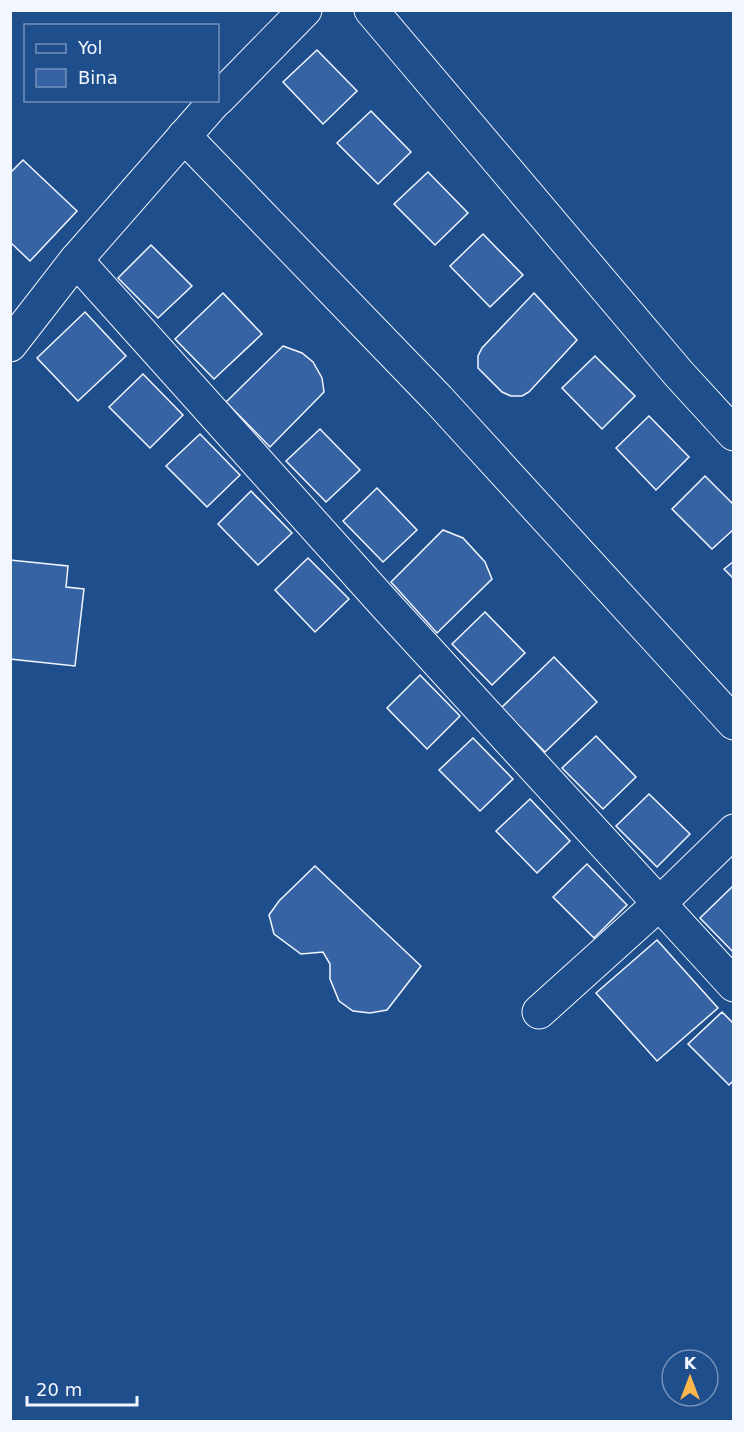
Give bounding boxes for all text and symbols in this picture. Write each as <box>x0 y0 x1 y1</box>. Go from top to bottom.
legend <box>24 24 219 102</box>
text: Yol <box>77 37 103 58</box>
text: Bina <box>78 67 118 88</box>
north arrow <box>660 1348 720 1408</box>
text: K <box>684 1354 697 1373</box>
scale bar <box>27 1369 136 1407</box>
text: 20 m <box>36 1379 82 1400</box>

